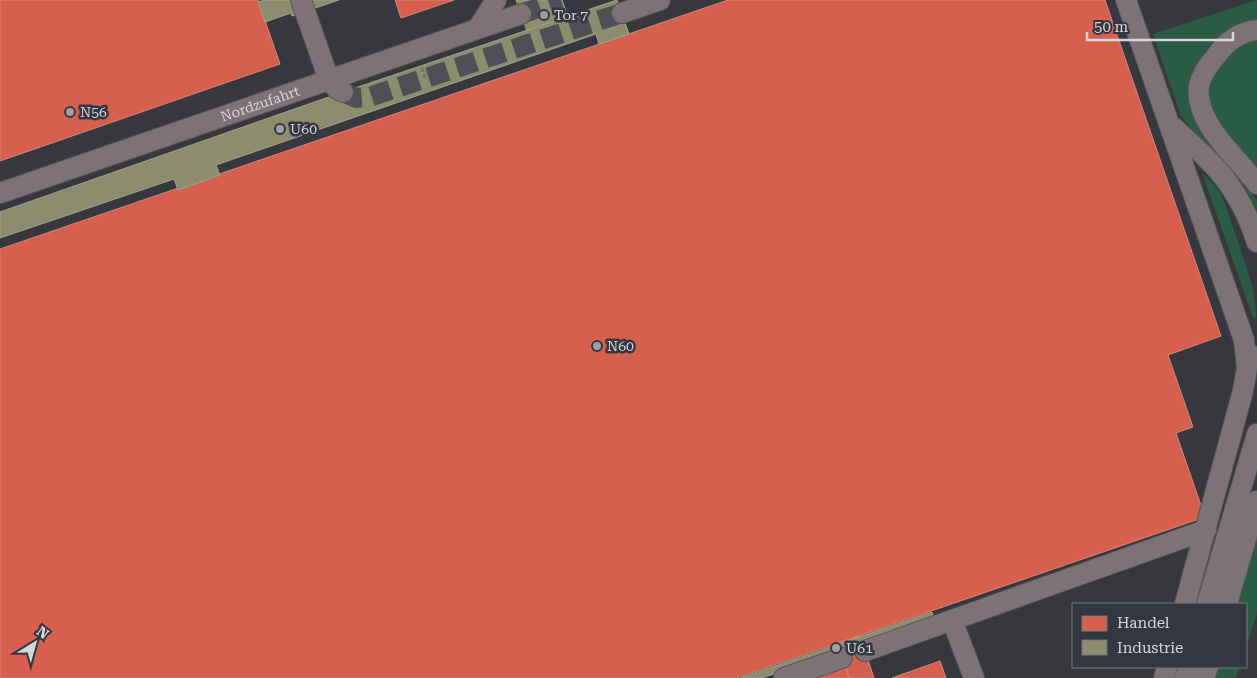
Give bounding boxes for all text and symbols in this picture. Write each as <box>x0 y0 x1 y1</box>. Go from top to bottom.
place label: Tor 7 <box>554 7 588 23</box>
marker: Tor 7 <box>538 9 550 21</box>
scale bar <box>1087 10 1233 42</box>
text: 50 m <box>1094 18 1129 36</box>
street label: Nordzufahrt <box>218 83 302 125</box>
place label: N56 <box>80 104 107 120</box>
marker: N56 <box>64 106 76 118</box>
place label: U60 <box>290 121 317 137</box>
marker: U60 <box>274 123 286 135</box>
place label: N60 <box>607 338 634 354</box>
marker: N60 <box>591 340 603 352</box>
legend <box>1072 603 1247 668</box>
text: Handel <box>1117 614 1170 632</box>
north arrow <box>10 618 60 668</box>
text: N <box>34 623 52 642</box>
text: Industrie <box>1117 639 1183 657</box>
place label: U61 <box>846 640 873 656</box>
marker: U61 <box>830 642 842 654</box>

